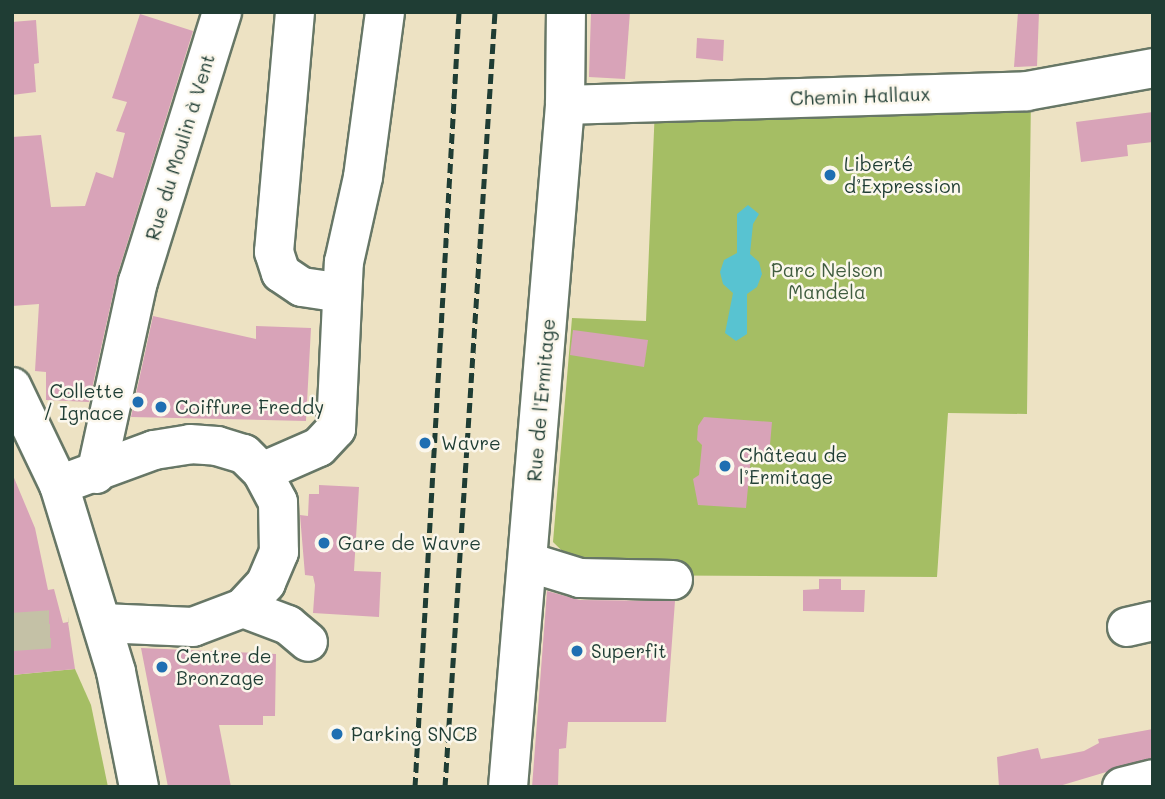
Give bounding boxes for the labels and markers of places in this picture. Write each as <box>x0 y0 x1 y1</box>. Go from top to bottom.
place label: Liberté d’Expression <box>844 153 961 197</box>
marker: Liberté d’Expression <box>822 167 838 183</box>
place label: Collette / Ignace <box>43 380 124 424</box>
marker: Collette / Ignace <box>130 394 146 410</box>
place label: Coiffure Freddy <box>175 396 324 418</box>
marker: Coiffure Freddy <box>153 399 169 415</box>
place label: Wavre <box>441 432 501 454</box>
marker: Wavre <box>415 433 435 453</box>
place label: Château de l’Ermitage <box>739 444 847 488</box>
marker: Château de l’Ermitage <box>717 458 733 474</box>
place label: Gare de Wavre <box>338 532 481 554</box>
marker: Gare de Wavre <box>316 535 332 551</box>
place label: Superfit <box>591 640 667 662</box>
marker: Superfit <box>569 643 585 659</box>
place label: Centre de Bronzage <box>176 645 271 689</box>
marker: Centre de Bronzage <box>154 659 170 675</box>
place label: Parking SNCB <box>351 723 478 745</box>
marker: Parking SNCB <box>329 726 345 742</box>

